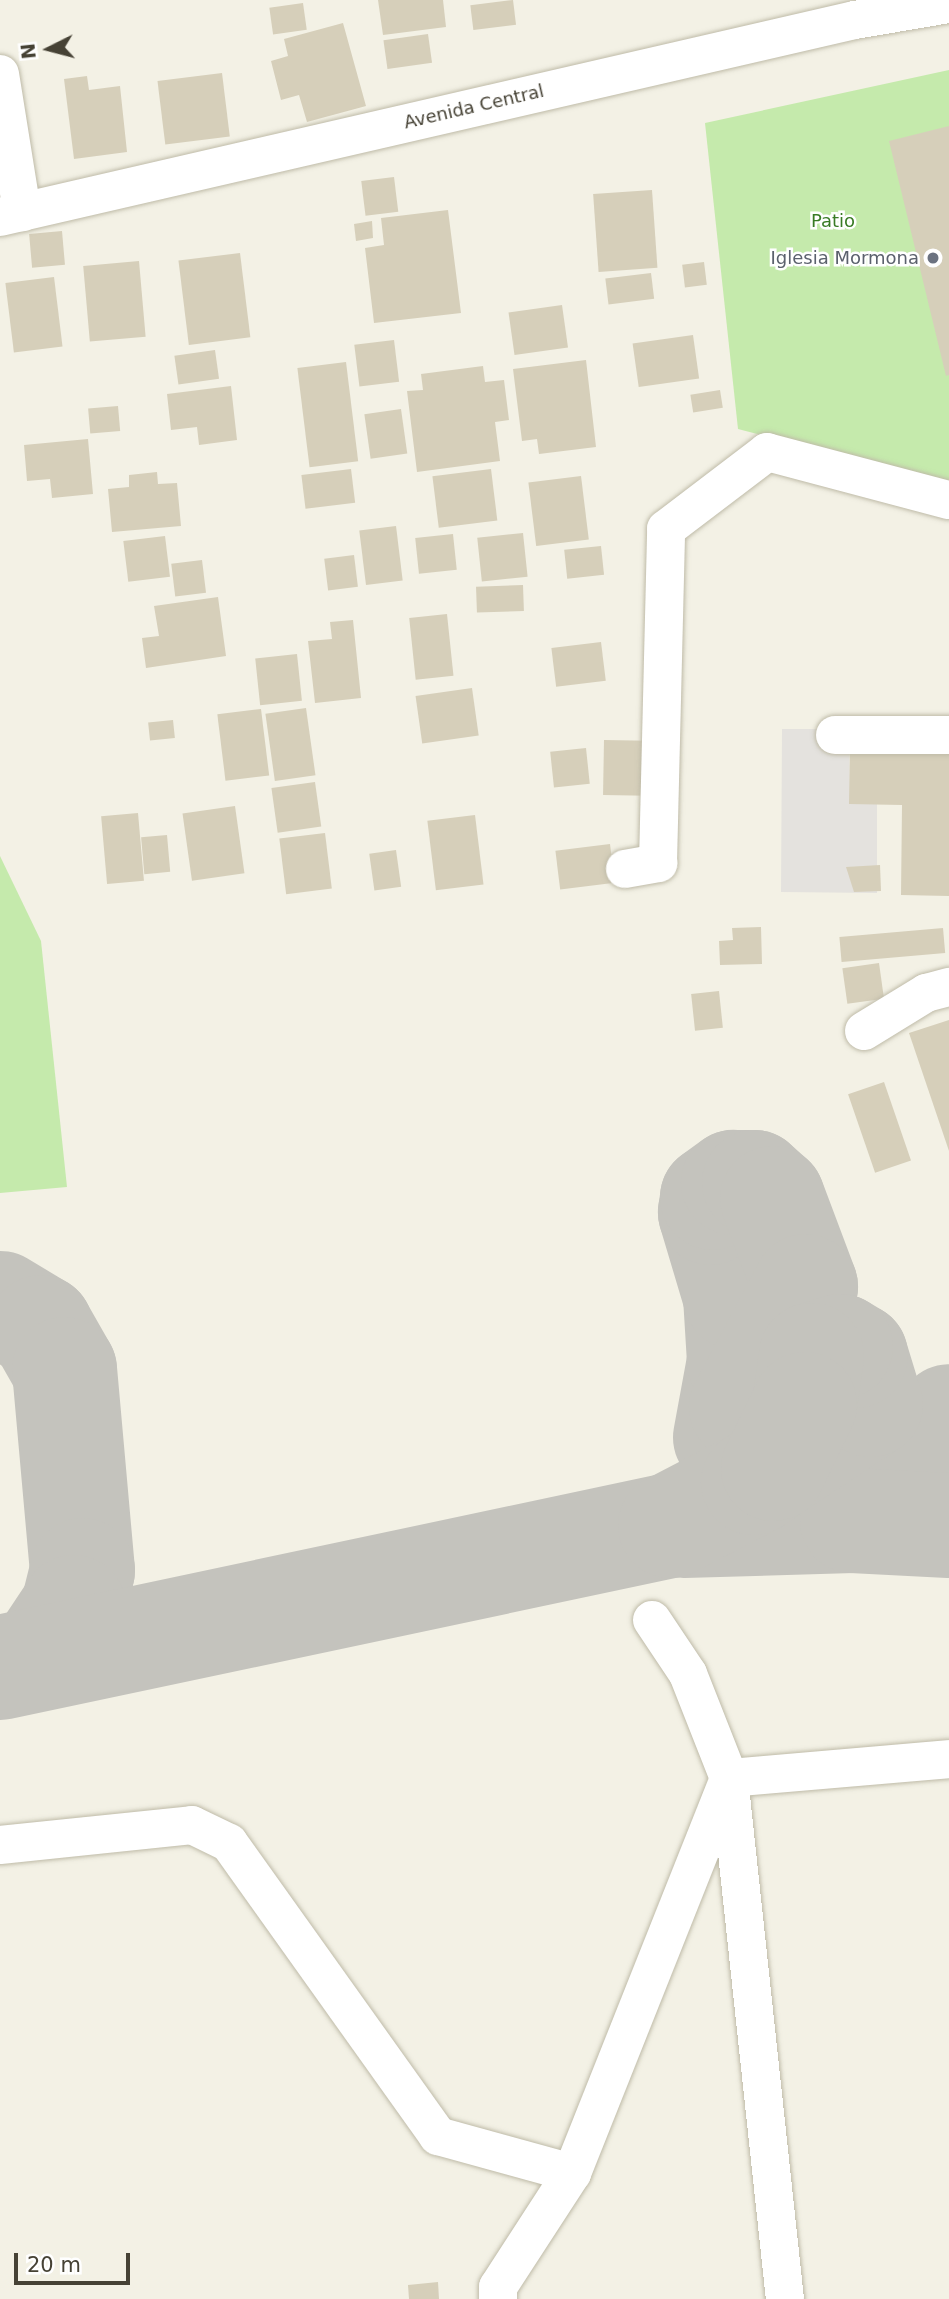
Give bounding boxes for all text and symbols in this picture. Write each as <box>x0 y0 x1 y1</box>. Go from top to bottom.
north arrow <box>14 14 84 84</box>
text: N <box>16 42 40 60</box>
street label: Avenida Central <box>402 80 546 134</box>
park label: Patio <box>811 210 855 232</box>
place label: Iglesia Mormona <box>770 247 919 269</box>
marker: Iglesia Mormona <box>925 250 941 266</box>
scale bar <box>18 2240 133 2284</box>
text: 20 m <box>27 2253 81 2277</box>

